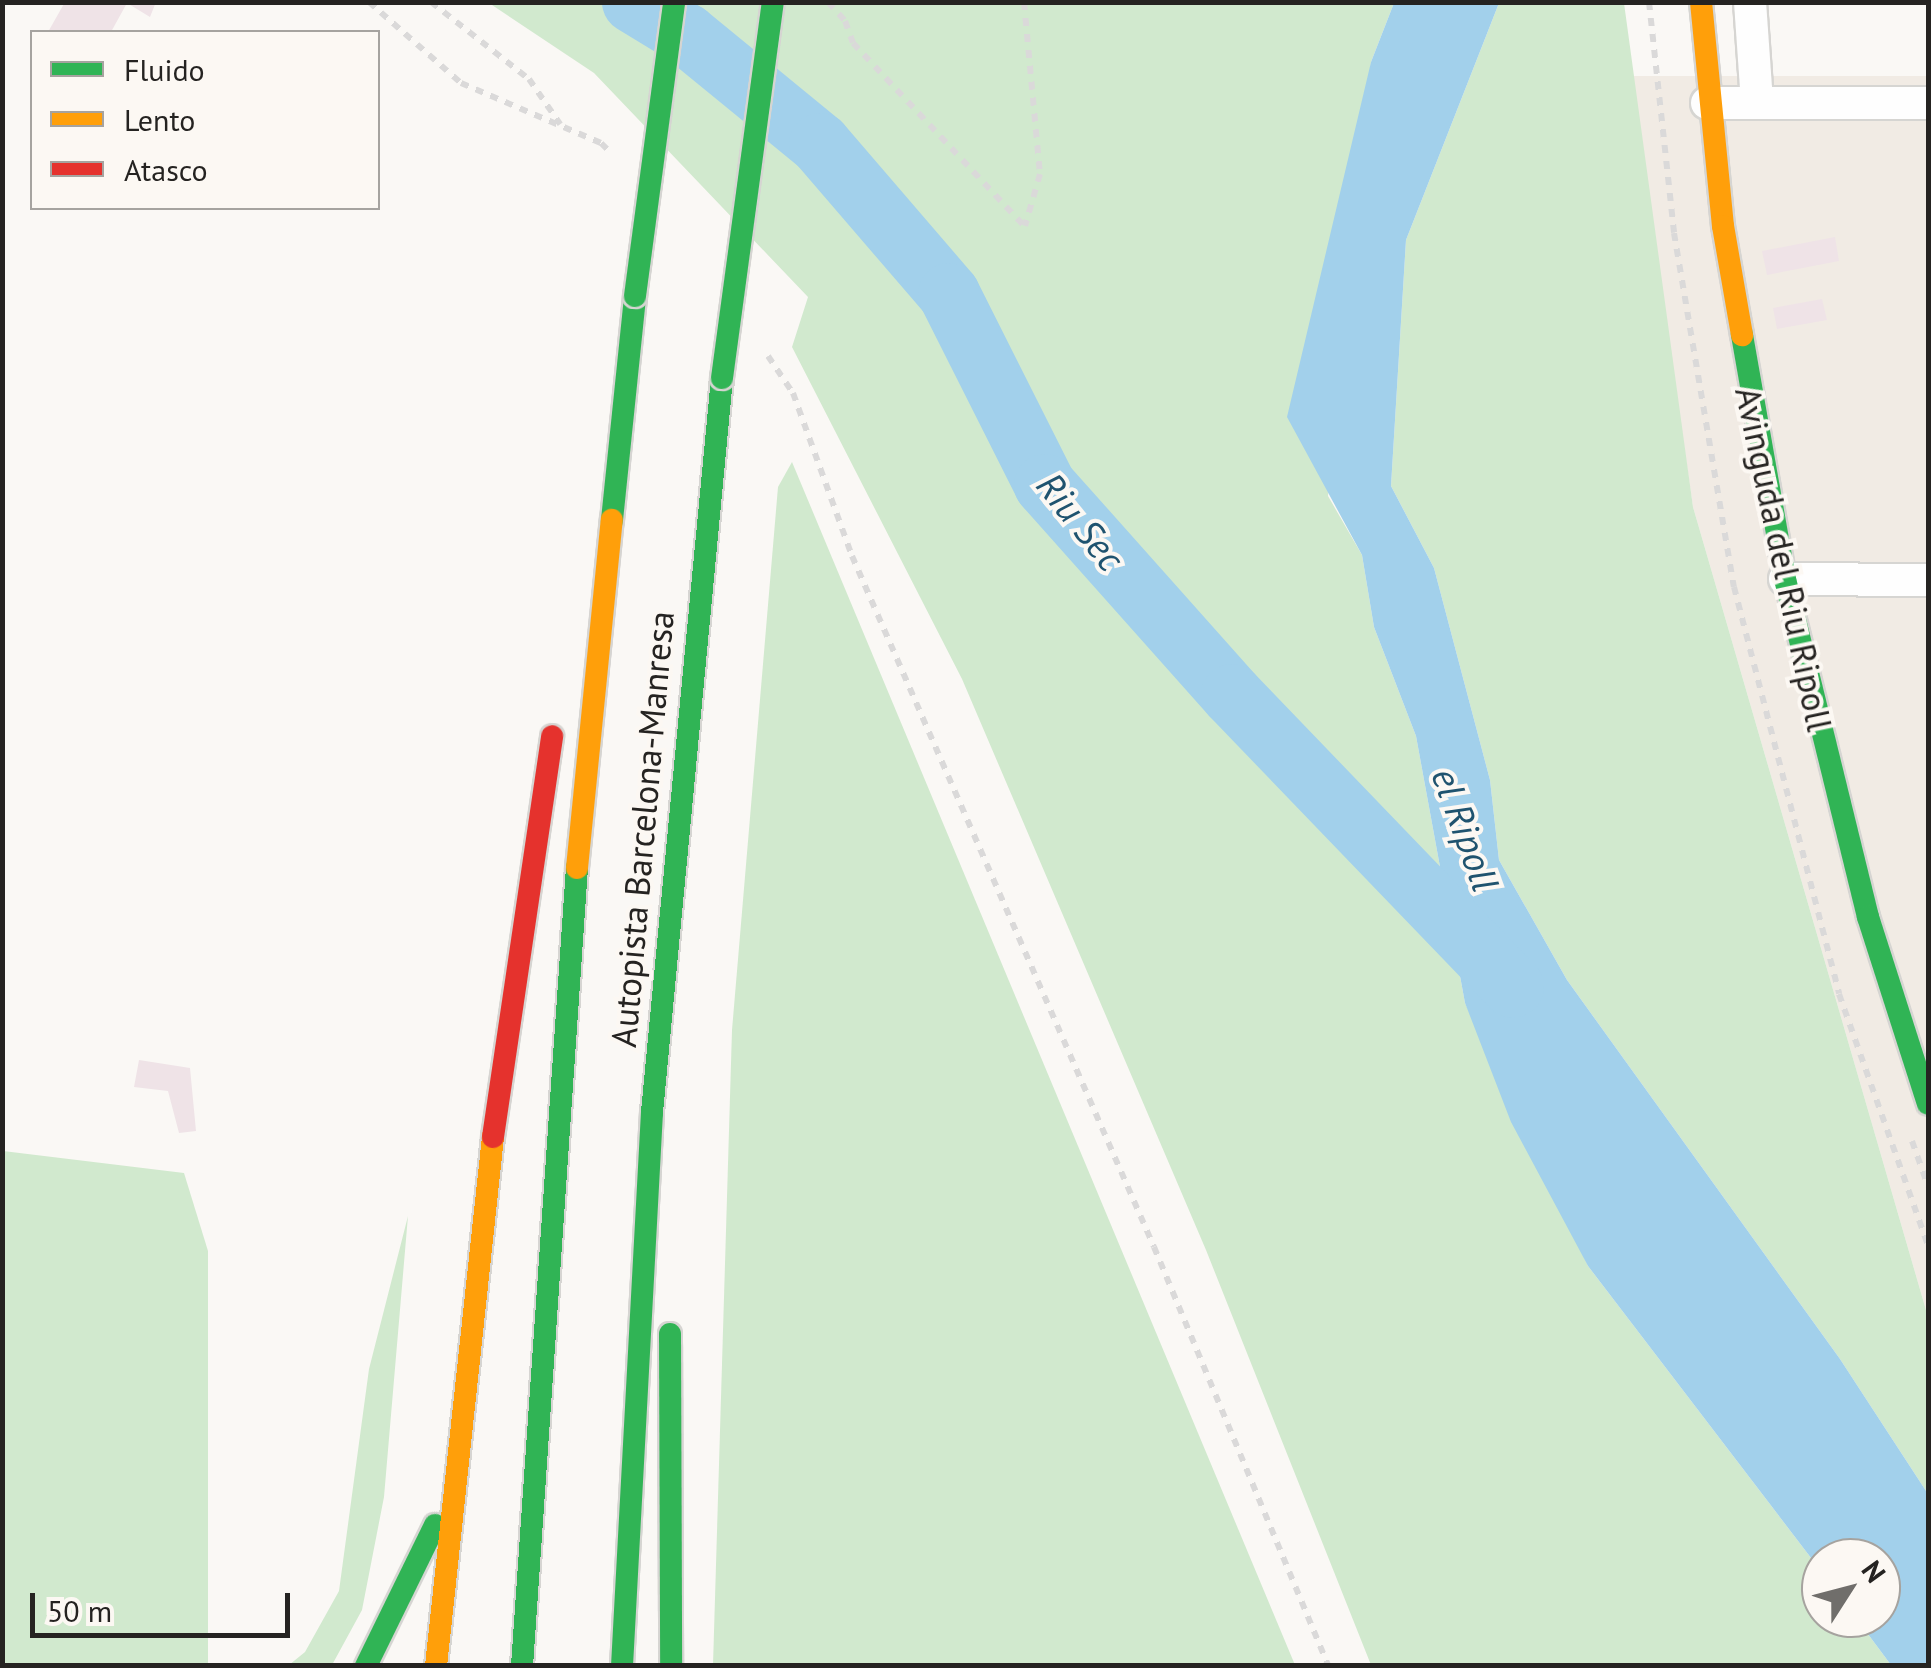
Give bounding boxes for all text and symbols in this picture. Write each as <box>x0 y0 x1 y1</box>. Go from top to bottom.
legend <box>30 30 380 210</box>
text: Fluido <box>124 50 205 89</box>
text: Lento <box>124 100 195 139</box>
text: Atasco <box>124 150 208 189</box>
street label: Avinguda del Riu Ripoll <box>1727 383 1841 735</box>
water label: Riu Sec <box>1028 463 1134 579</box>
street label: Autopista Barcelona-Manresa <box>602 609 682 1049</box>
water label: el Ripoll <box>1423 761 1509 897</box>
north arrow <box>1801 1538 1901 1638</box>
text: N <box>1854 1553 1894 1590</box>
scale bar <box>35 1573 295 1635</box>
text: 50 m <box>47 1591 112 1630</box>

